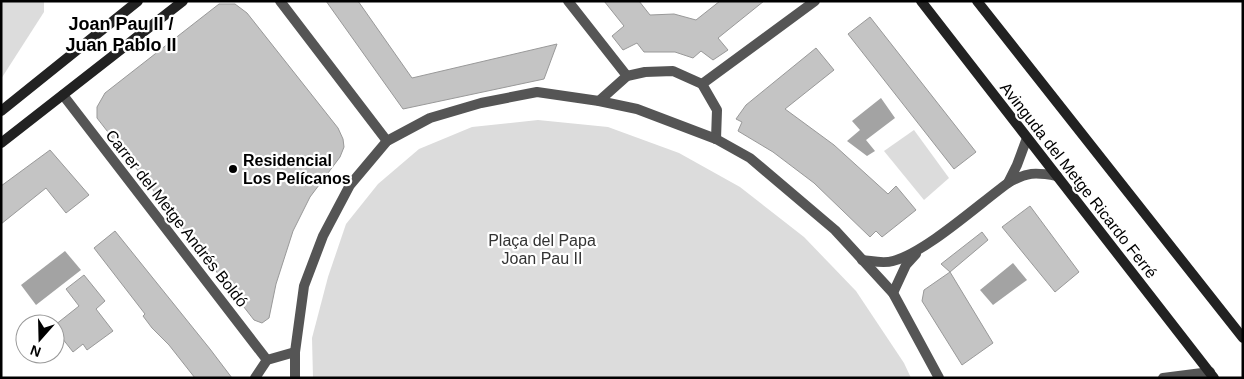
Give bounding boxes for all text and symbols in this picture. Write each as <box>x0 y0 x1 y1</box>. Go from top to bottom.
district label: Joan Pau II / Juan Pablo II <box>65 14 177 55</box>
street label: Avinguda del Metge Ricardo Ferré <box>997 79 1160 282</box>
street label: Carrer del Metge Andrés Boldó <box>102 127 251 310</box>
place label: Residencial Los Pelícanos <box>243 152 351 187</box>
marker: Residencial Los Pelícanos <box>227 163 239 175</box>
park label: Plaça del Papa Joan Pau II <box>488 232 596 267</box>
north arrow <box>15 314 65 364</box>
text: N <box>28 342 43 360</box>

